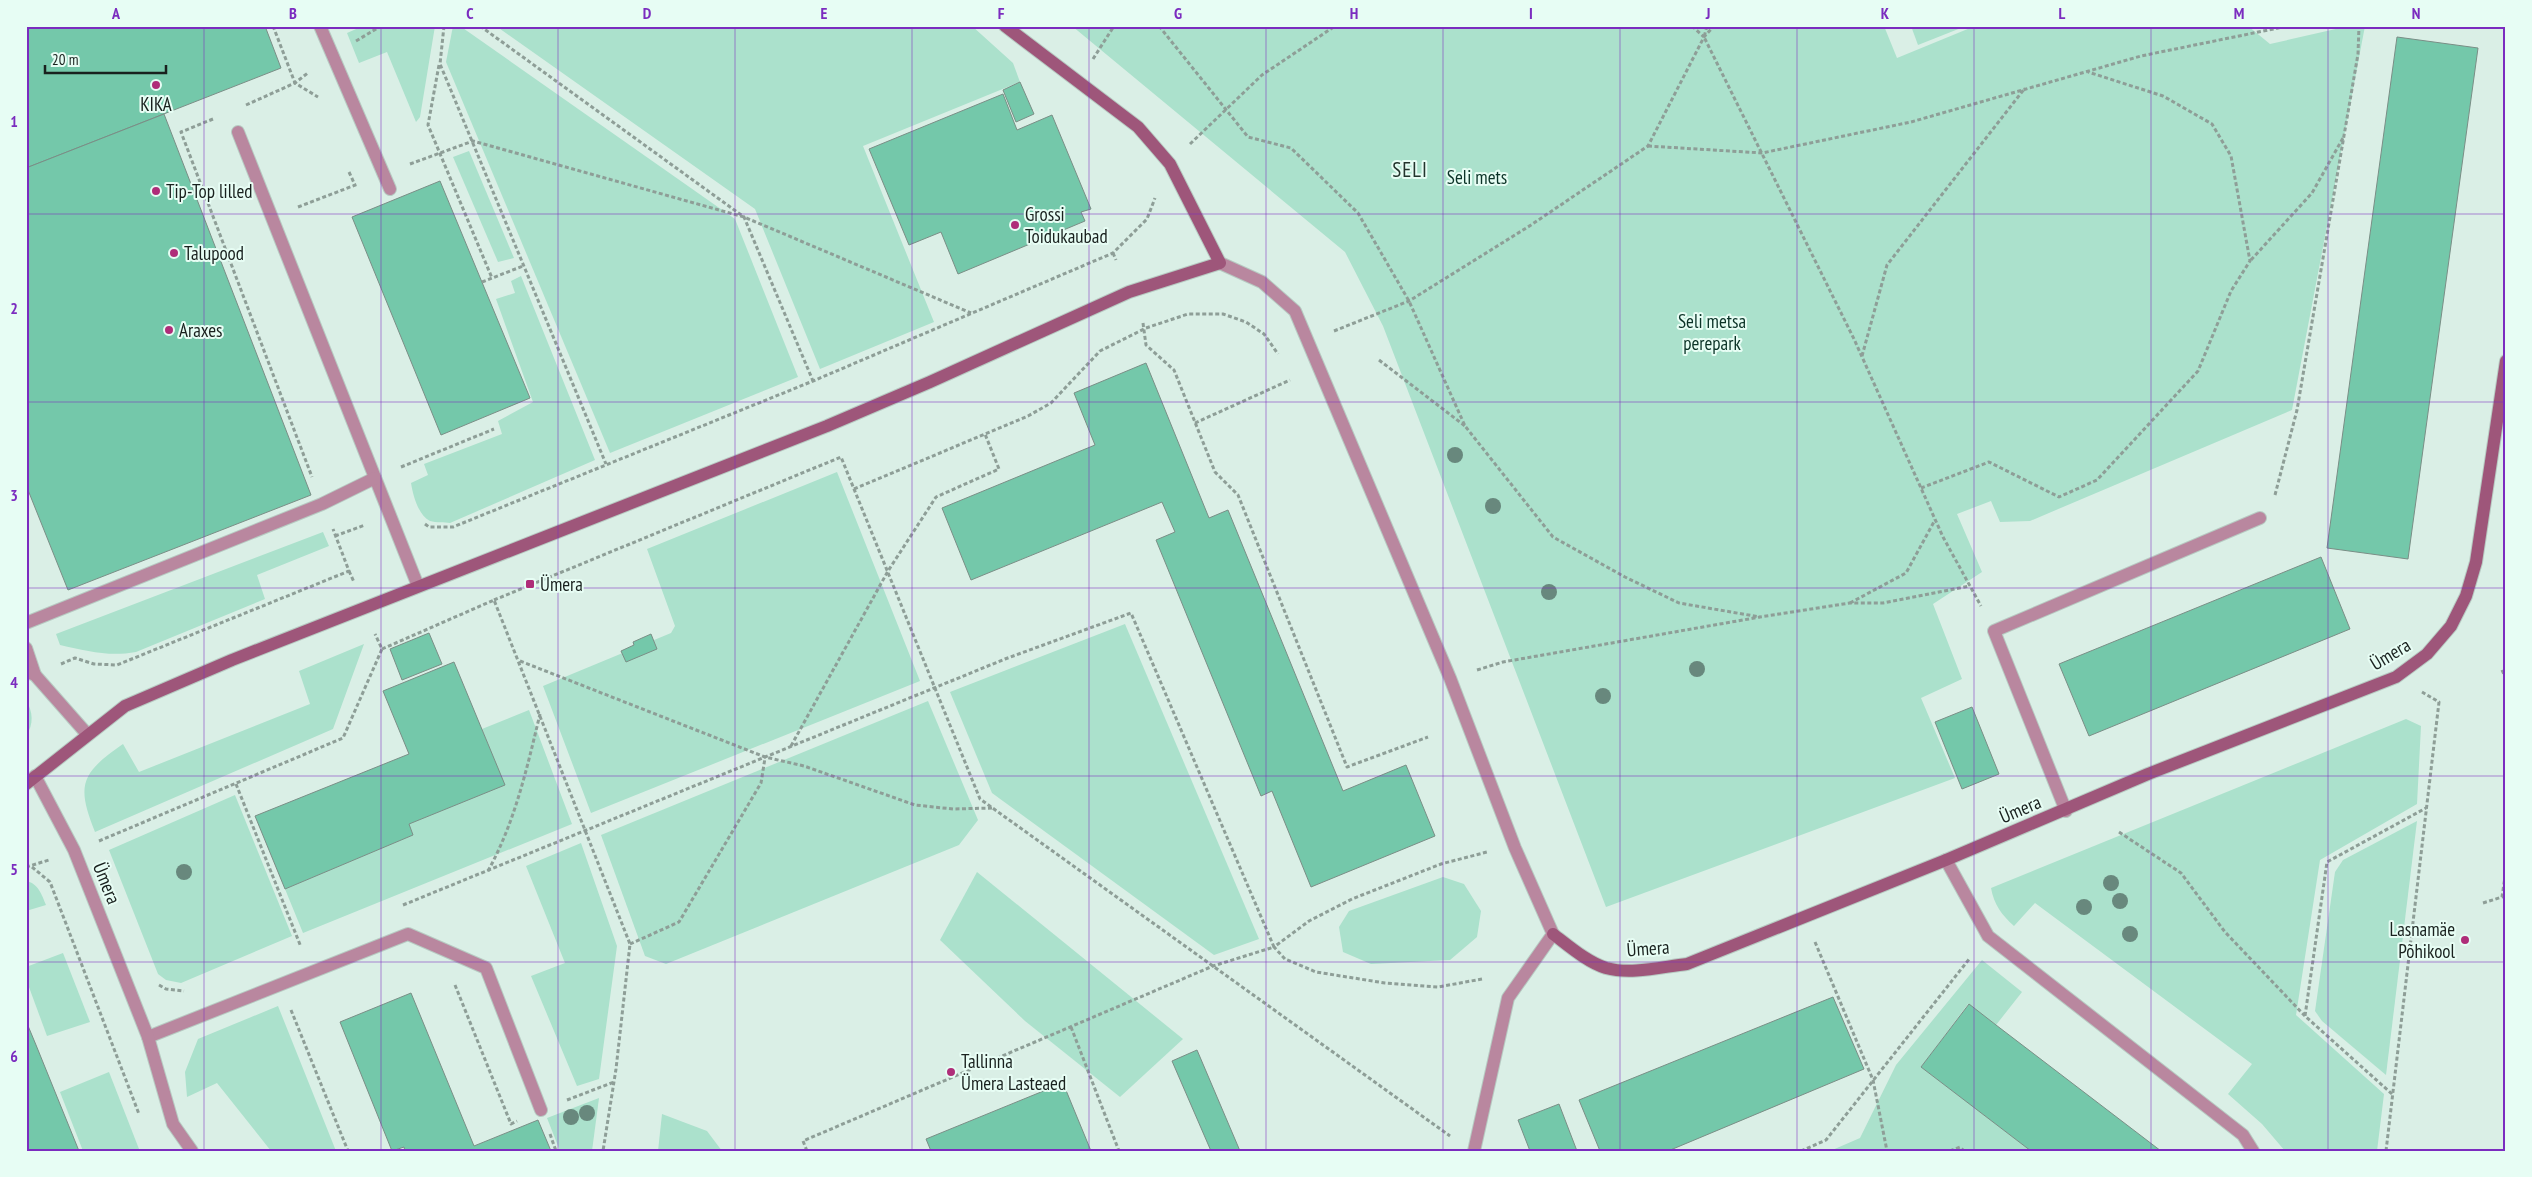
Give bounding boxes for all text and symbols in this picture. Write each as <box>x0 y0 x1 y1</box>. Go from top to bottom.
text: A <box>111 3 121 23</box>
text: B <box>289 3 297 23</box>
text: C <box>466 3 474 23</box>
text: D <box>643 3 652 23</box>
text: E <box>821 3 828 23</box>
text: F <box>998 3 1005 23</box>
text: G <box>1174 3 1182 23</box>
text: H <box>1350 3 1358 23</box>
text: I <box>1529 3 1533 23</box>
text: J <box>1705 3 1710 23</box>
text: K <box>1881 3 1890 23</box>
text: L <box>2059 3 2066 23</box>
text: M <box>2234 3 2244 23</box>
text: N <box>2412 3 2420 23</box>
scale bar <box>45 42 166 74</box>
text: 20 m <box>52 50 78 69</box>
marker: KIKA <box>150 79 162 91</box>
place label: KIKA <box>140 92 172 116</box>
text: 1 <box>10 111 18 131</box>
district label: SELI <box>1392 156 1428 183</box>
park label: Seli mets <box>1447 165 1507 189</box>
place label: Tip-Top lilled <box>166 179 253 203</box>
marker: Tip-Top lilled <box>150 185 162 197</box>
place label: Grossi Toidukaubad <box>1025 202 1108 248</box>
marker: Grossi Toidukaubad <box>1009 219 1021 231</box>
place label: Talupood <box>184 241 244 265</box>
marker: Talupood <box>168 247 180 259</box>
text: 2 <box>10 298 18 318</box>
park label: Seli metsa perepark <box>1678 309 1746 355</box>
place label: Araxes <box>179 318 223 342</box>
marker: Araxes <box>163 324 175 336</box>
text: 3 <box>10 485 18 505</box>
place label: Ümera <box>540 572 583 596</box>
marker: Ümera <box>524 578 536 590</box>
street label: Ümera <box>2365 633 2415 675</box>
text: 4 <box>10 672 18 692</box>
street label: Ümera <box>1996 790 2044 828</box>
text: 5 <box>10 859 18 879</box>
street label: Ümera <box>88 859 126 907</box>
place label: Lasnamäe Põhikool <box>2390 917 2456 963</box>
marker: Lasnamäe Põhikool <box>2459 934 2471 946</box>
street label: Ümera <box>1626 935 1670 961</box>
text: 6 <box>10 1046 18 1066</box>
place label: Tallinna Ümera Lasteaed <box>961 1049 1066 1095</box>
marker: Tallinna Ümera Lasteaed <box>945 1066 957 1078</box>

